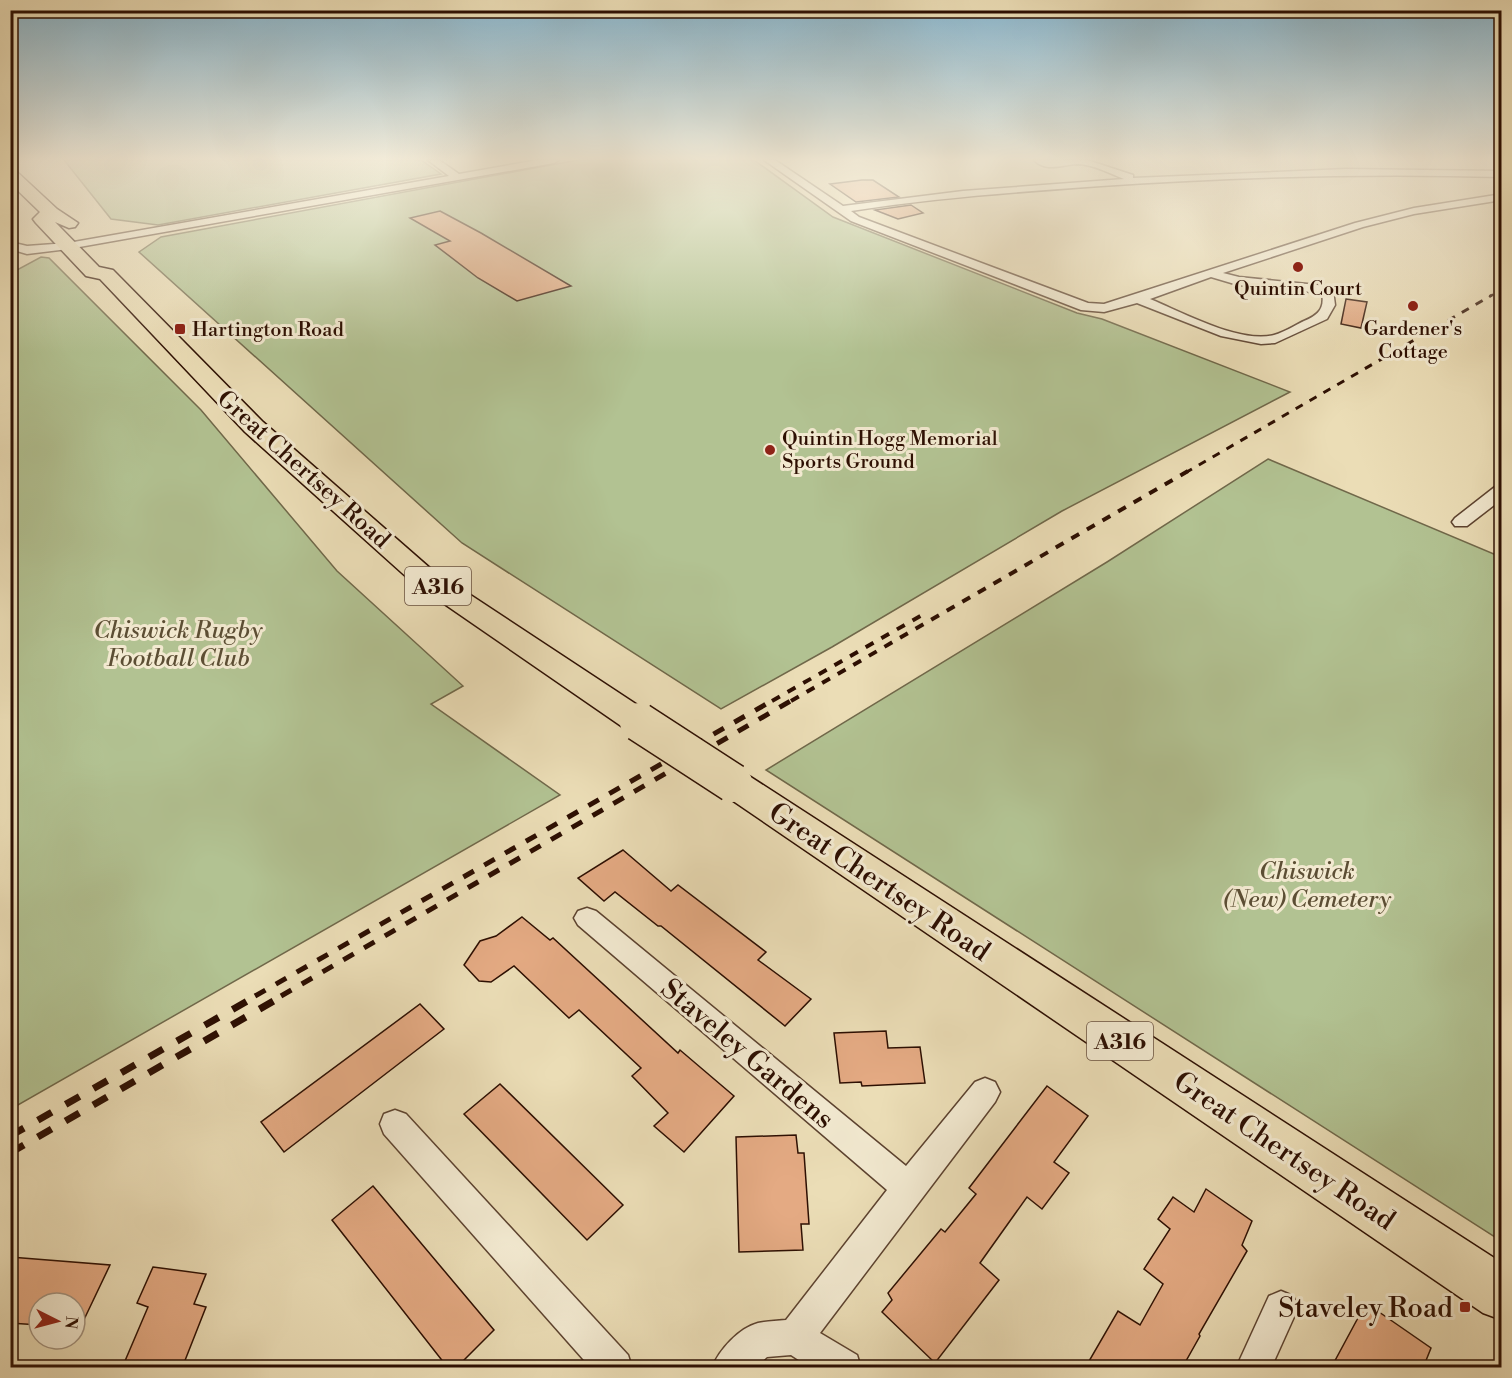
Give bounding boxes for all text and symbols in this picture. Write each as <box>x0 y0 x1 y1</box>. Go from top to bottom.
marker: Quintin Court <box>1291 260 1305 274</box>
place label: Quintin Court <box>1234 277 1362 302</box>
marker: Gardener's Cottage <box>1406 299 1420 313</box>
place label: Gardener's Cottage <box>1364 317 1462 365</box>
place label: Hartington Road <box>192 318 344 343</box>
marker: Hartington Road <box>173 322 187 336</box>
street label: Great Chertsey Road <box>210 384 396 556</box>
place label: Quintin Hogg Memorial Sports Ground <box>782 427 998 475</box>
marker: Quintin Hogg Memorial Sports Ground <box>763 443 777 457</box>
road number: A316 <box>405 567 471 605</box>
park label: Chiswick Rugby Football Club <box>93 616 263 674</box>
street label: Great Chertsey Road <box>762 795 997 969</box>
park label: Chiswick (New) Cemetery <box>1223 857 1391 915</box>
street label: Staveley Gardens <box>653 972 841 1137</box>
road number: A316 <box>1087 1022 1153 1060</box>
street label: Great Chertsey Road <box>1167 1064 1402 1238</box>
north arrow <box>27 1291 87 1351</box>
place label: Staveley Road <box>1278 1291 1453 1326</box>
marker: Staveley Road <box>1458 1300 1472 1314</box>
text: N <box>60 1315 82 1330</box>

